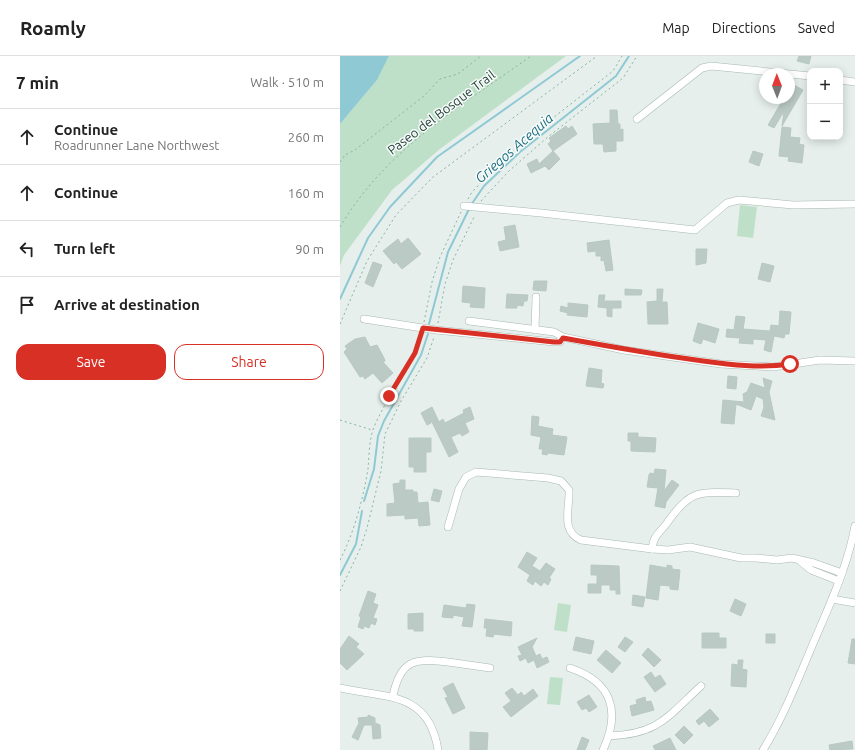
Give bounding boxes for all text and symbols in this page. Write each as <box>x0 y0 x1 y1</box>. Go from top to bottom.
text: Roamly <box>20 17 86 39</box>
text: Map <box>662 20 690 36</box>
text: Directions <box>712 20 776 36</box>
text: Saved <box>798 20 835 36</box>
street label: Paseo del Bosque Trail <box>385 67 498 157</box>
north arrow <box>759 68 795 104</box>
map controls <box>807 68 843 140</box>
button: + <box>807 68 843 104</box>
text: 7 min <box>16 73 59 92</box>
text: Walk · 510 m <box>250 75 324 89</box>
button: − <box>807 104 843 140</box>
water label: Griegos Acequia <box>472 110 557 186</box>
text: Continue <box>54 121 118 138</box>
icon: ahead <box>16 126 38 148</box>
text: 260 m <box>288 130 324 144</box>
text: Roadrunner Lane Northwest <box>54 138 219 152</box>
icon: ahead <box>16 182 38 204</box>
text: Continue <box>54 184 118 201</box>
text: 160 m <box>288 186 324 200</box>
icon: left <box>16 238 38 260</box>
text: Turn left <box>54 240 115 257</box>
text: 90 m <box>295 242 324 256</box>
icon: arrive <box>16 294 38 316</box>
text: Arrive at destination <box>54 296 200 313</box>
button: Save <box>16 344 166 380</box>
button: Share <box>174 344 324 380</box>
route start <box>781 355 799 373</box>
route end <box>380 387 398 405</box>

